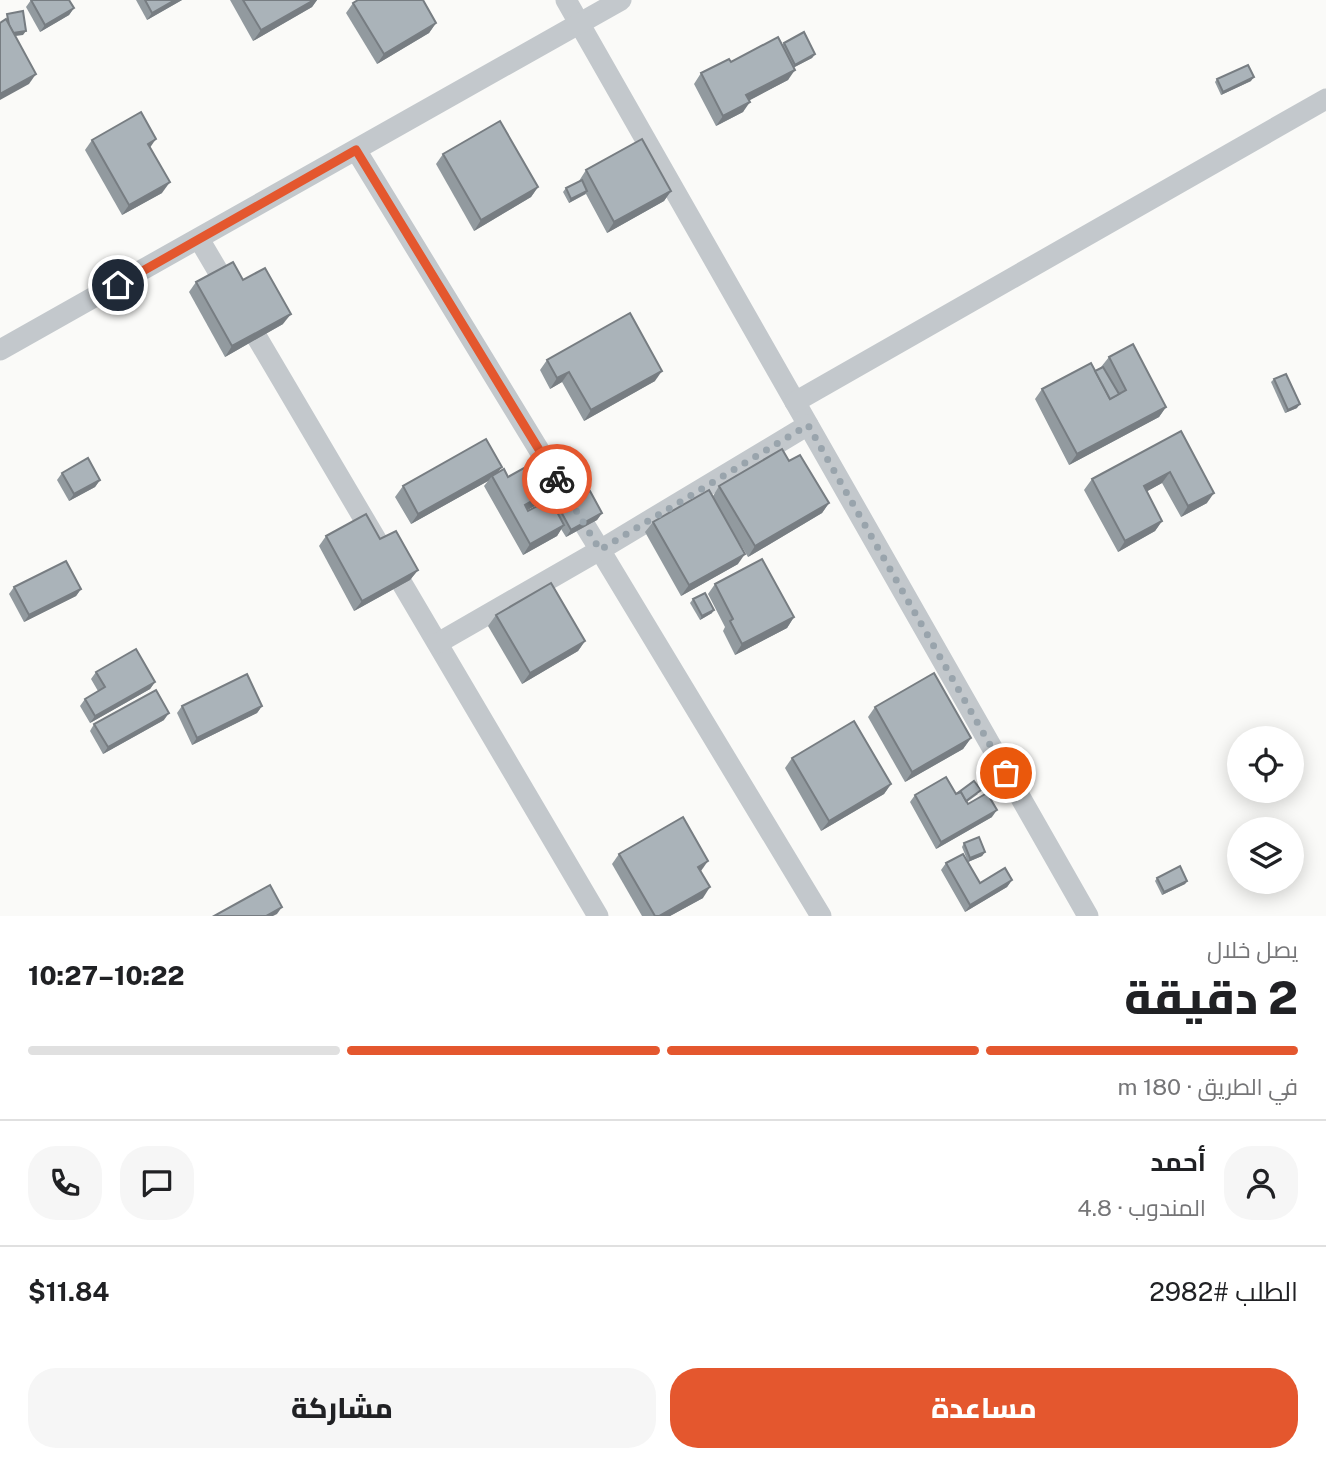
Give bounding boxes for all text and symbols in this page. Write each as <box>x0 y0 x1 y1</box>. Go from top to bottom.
pin <box>88 255 148 315</box>
icon: home <box>99 266 137 304</box>
courier <box>522 444 592 514</box>
icon: bike <box>538 460 576 498</box>
map controls <box>1227 726 1304 894</box>
button: locate <box>1227 726 1304 803</box>
pin <box>976 743 1036 803</box>
icon: bag <box>987 754 1025 792</box>
button: layers <box>1227 817 1304 894</box>
text: يصل خلال <box>1207 936 1298 963</box>
text: 10:22–10:27 <box>28 960 185 991</box>
text: 2 دقيقة <box>1124 970 1298 1024</box>
text: في الطريق · 180 m <box>1117 1073 1298 1100</box>
button: phone <box>28 1146 102 1220</box>
button: chat <box>120 1146 194 1220</box>
text: أحمد <box>1150 1146 1206 1177</box>
button: person <box>1224 1146 1298 1220</box>
text: المندوب · 4.8 <box>1077 1194 1206 1221</box>
text: $11.84 <box>28 1276 109 1307</box>
text: الطلب #2982 <box>1149 1276 1298 1307</box>
button: مشاركة <box>28 1368 656 1448</box>
button: مساعدة <box>670 1368 1298 1448</box>

